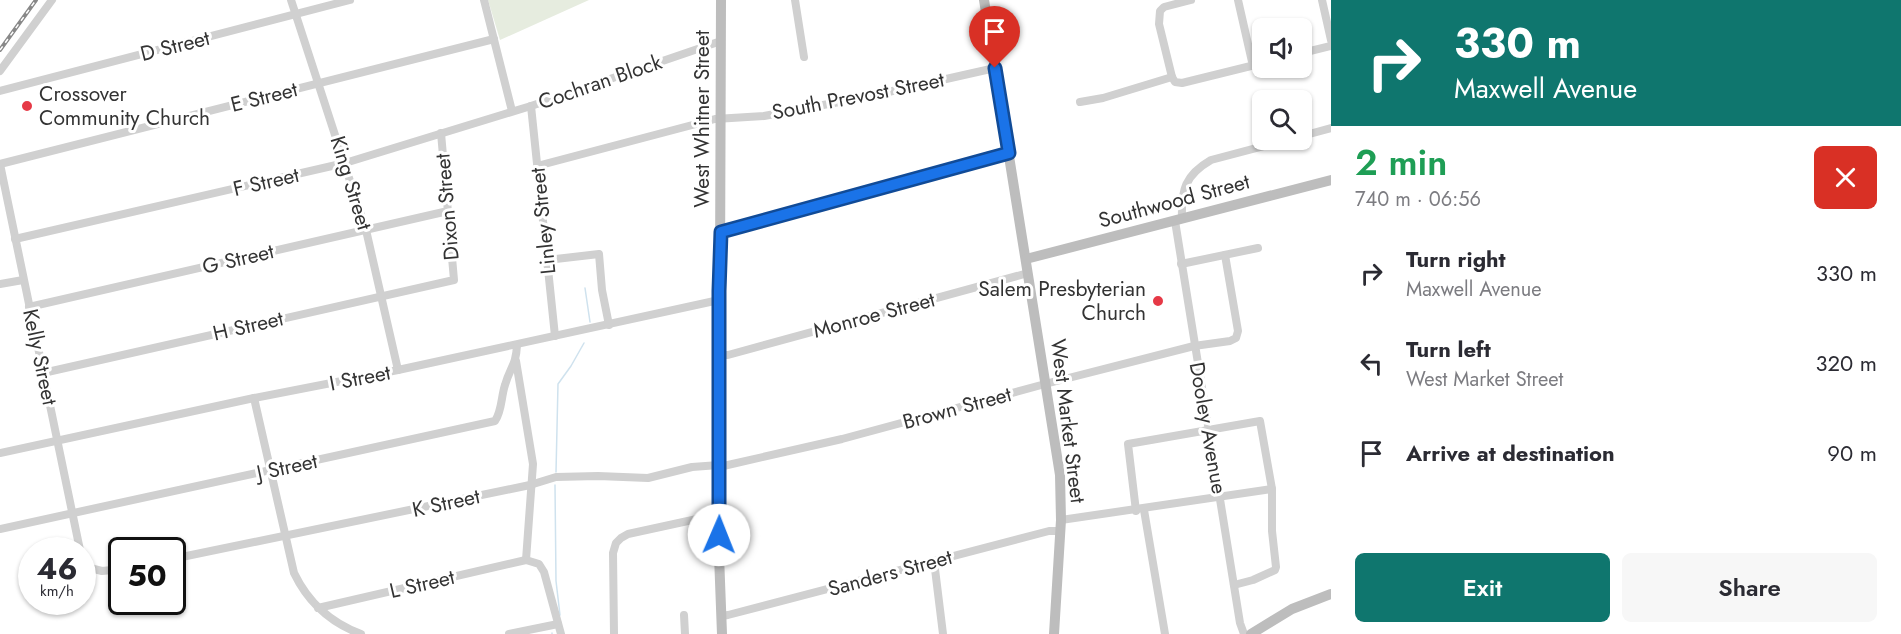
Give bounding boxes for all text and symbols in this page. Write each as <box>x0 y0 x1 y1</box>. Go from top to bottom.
pin <box>969 6 1020 68</box>
text: 330 m <box>1454 13 1581 74</box>
icon: arrive <box>978 15 1011 48</box>
map controls <box>1252 18 1312 150</box>
button: sound <box>1252 18 1312 78</box>
street label: D Street <box>137 23 213 69</box>
icon: right <box>1355 24 1433 102</box>
street label: West Whitner Street <box>687 30 717 208</box>
street label: Cochran Block <box>534 47 667 117</box>
street label: South Prevost Street <box>769 65 947 127</box>
text: Maxwell Avenue <box>1454 69 1637 108</box>
street label: E Street <box>227 74 301 120</box>
place label: Crossover Community Church <box>39 79 210 133</box>
button: search <box>1252 90 1312 150</box>
marker: Crossover Community Church <box>20 99 34 113</box>
street label: King Street <box>323 132 379 234</box>
text: 2 min <box>1355 136 1447 188</box>
button: close <box>1814 146 1877 209</box>
street label: Dixon Street <box>427 152 467 262</box>
street label: F Street <box>230 160 302 204</box>
street label: Linley Street <box>522 166 564 276</box>
street label: Southwood Street <box>1095 166 1253 236</box>
text: 740 m · 06:56 <box>1355 185 1481 214</box>
street label: G Street <box>199 236 277 282</box>
text: Turn right <box>1406 243 1506 275</box>
icon: right <box>1355 257 1388 290</box>
text: 330 m <box>1816 257 1877 289</box>
place label: Salem Presbyterian Church <box>978 274 1146 328</box>
text: Maxwell Avenue <box>1406 275 1542 304</box>
street label: Monroe Street <box>810 284 938 346</box>
marker: Salem Presbyterian Church <box>1151 294 1165 308</box>
street label: H Street <box>210 303 286 349</box>
street label: Kelly Street <box>15 306 65 408</box>
text: Turn left <box>1406 333 1491 365</box>
street label: West Market Street <box>1043 337 1093 505</box>
icon: left <box>1355 347 1388 380</box>
text: 320 m <box>1816 347 1877 379</box>
street label: I Street <box>327 357 393 399</box>
street label: Dooley Avenue <box>1182 360 1234 497</box>
text: West Market Street <box>1406 365 1563 394</box>
street label: Brown Street <box>899 379 1015 437</box>
icon: arrive <box>1355 437 1388 470</box>
text: Arrive at destination <box>1406 437 1615 469</box>
text: 90 m <box>1827 437 1877 469</box>
street label: J Street <box>251 446 320 489</box>
street label: K Street <box>409 481 483 525</box>
position arrow <box>687 503 751 567</box>
speed limit sign: 50 <box>108 537 186 615</box>
street label: Sanders Street <box>825 542 955 604</box>
text: 46 <box>36 547 78 590</box>
button: Exit <box>1355 553 1610 622</box>
button: Share <box>1622 553 1877 622</box>
street label: L Street <box>387 562 457 606</box>
text: km/h <box>40 580 74 602</box>

